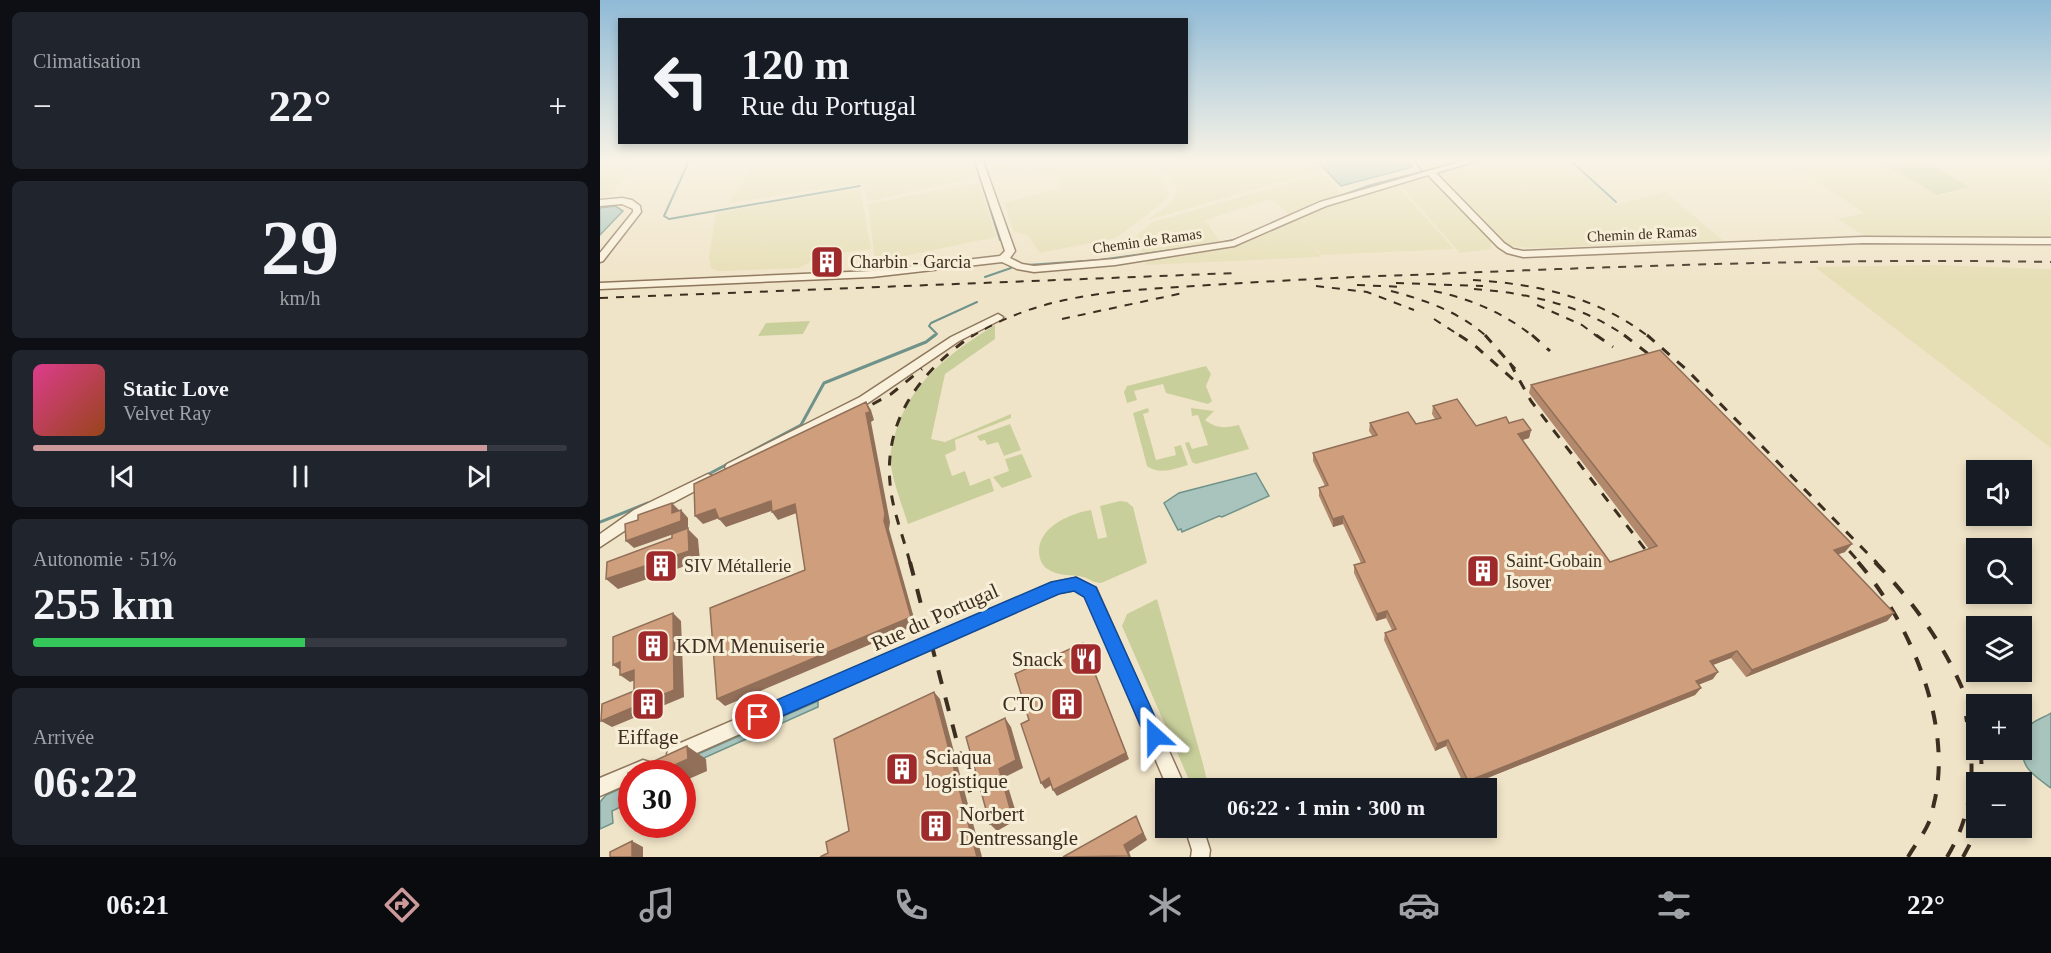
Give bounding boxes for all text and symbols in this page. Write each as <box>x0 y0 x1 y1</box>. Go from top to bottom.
icon: left <box>642 42 720 120</box>
text: 120 m <box>741 42 850 88</box>
text: Climatisation <box>33 50 141 72</box>
text: 22° <box>269 81 332 131</box>
text: − <box>33 88 52 124</box>
text: + <box>548 88 567 124</box>
text: Rue du Portugal <box>741 91 917 121</box>
text: 29 <box>261 204 339 291</box>
street label: Chemin de Ramas <box>1587 223 1697 245</box>
street label: Chemin de Ramas <box>1091 225 1203 257</box>
building icon: Charbin - Garcia <box>809 244 845 280</box>
place label: Charbin - Garcia <box>850 252 971 272</box>
text: km/h <box>279 287 321 309</box>
text: Static Love <box>123 376 229 401</box>
text: Velvet Ray <box>123 402 211 424</box>
icon: previous <box>106 460 139 493</box>
icon: pause <box>284 460 317 493</box>
icon: next <box>462 460 495 493</box>
map controls <box>1966 460 2032 838</box>
button: sound <box>1966 460 2032 526</box>
button: search <box>1966 538 2032 604</box>
text: Autonomie · 51% <box>33 548 176 570</box>
building icon: SIV Métallerie <box>643 548 679 584</box>
place label: Saint-Gobain Isover <box>1506 551 1602 592</box>
building icon: Saint-Gobain Isover <box>1465 553 1501 589</box>
place label: SIV Métallerie <box>684 556 791 576</box>
street label: Rue du Portugal <box>868 578 1002 656</box>
text: 255 km <box>33 579 174 629</box>
button: layers <box>1966 616 2032 682</box>
building icon: KDM Menuiserie <box>635 628 671 664</box>
place label: KDM Menuiserie <box>676 634 825 658</box>
restaurant icon: Snack <box>1068 641 1104 677</box>
place label: Snack <box>1012 647 1063 671</box>
building icon: Eiffage <box>630 686 666 722</box>
building icon: CTO <box>1049 686 1085 722</box>
pin <box>732 691 783 742</box>
place label: CTO <box>1002 692 1044 716</box>
button: + <box>1966 694 2032 760</box>
icon: arrive <box>741 700 774 733</box>
position arrow <box>1123 704 1187 768</box>
place label: Eiffage <box>617 725 679 749</box>
text: Arrivée <box>33 726 94 748</box>
place label: Sciaqua logistique <box>925 745 1008 793</box>
building icon: Sciaqua logistique <box>884 751 920 787</box>
text: 06:22 <box>33 757 138 807</box>
speed limit sign: 30 <box>618 760 696 838</box>
button: − <box>1966 772 2032 838</box>
text: 06:22 · 1 min · 300 m <box>1227 795 1425 820</box>
place label: Norbert Dentressangle <box>959 802 1078 850</box>
building icon: Norbert Dentressangle <box>918 808 954 844</box>
icon: directions <box>381 884 423 926</box>
icon: music <box>636 884 678 926</box>
icon: phone <box>890 884 932 926</box>
icon: climate <box>1144 884 1186 926</box>
icon: car <box>1398 884 1440 926</box>
icon: filters <box>1653 884 1695 926</box>
text: 06:21 <box>106 890 169 920</box>
text: 22° <box>1907 890 1945 920</box>

